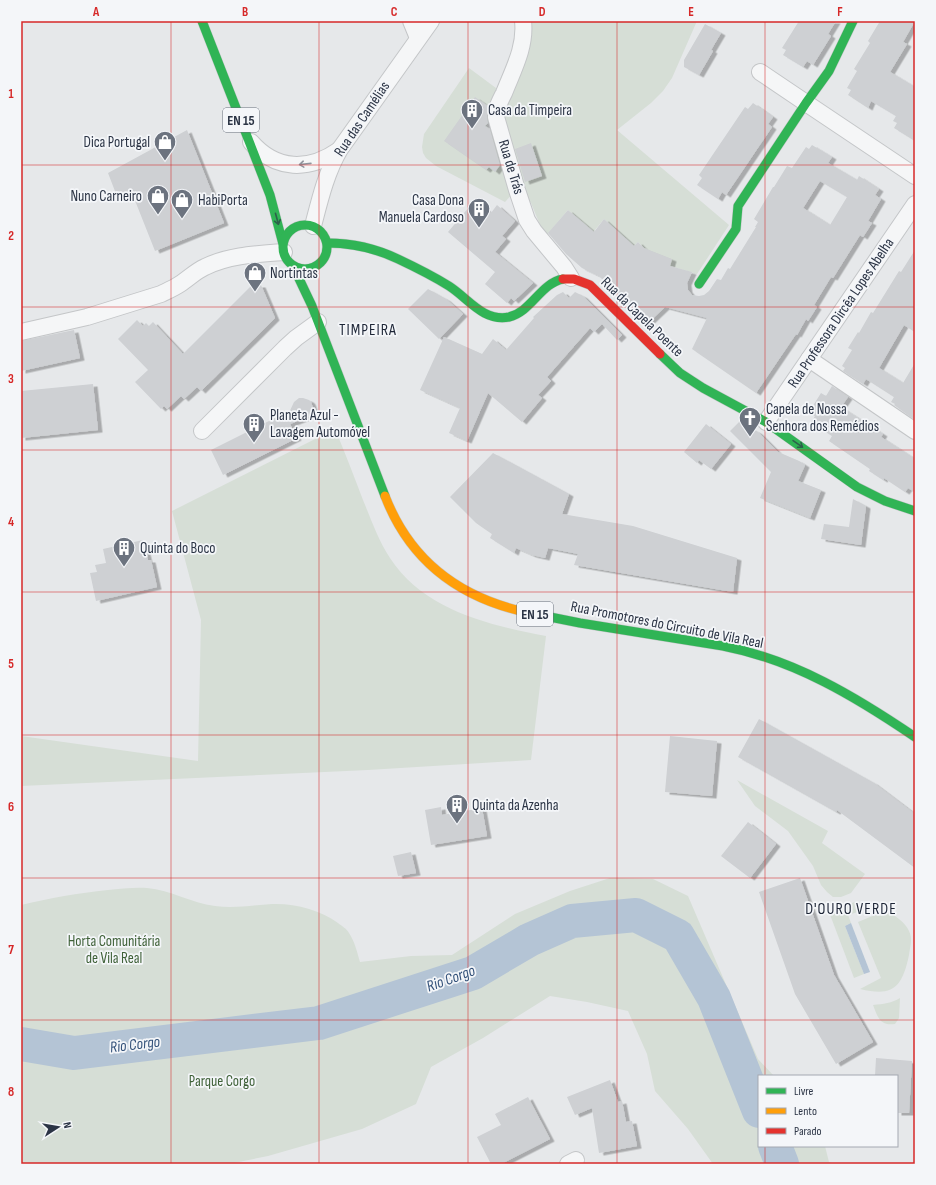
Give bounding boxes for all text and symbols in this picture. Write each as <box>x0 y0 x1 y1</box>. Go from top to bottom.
text: A <box>92 4 100 20</box>
text: B <box>242 4 248 20</box>
text: C <box>391 4 398 20</box>
text: D <box>539 4 546 20</box>
text: E <box>688 4 694 20</box>
text: F <box>837 4 843 20</box>
street label: Rua das Camélias <box>330 78 394 160</box>
text: 1 <box>8 86 14 102</box>
building icon: Casa da Timpeira <box>459 97 485 130</box>
place label: Casa da Timpeira <box>488 101 572 120</box>
road number: EN 15 <box>223 108 259 132</box>
shop icon: Dica Portugal <box>152 129 178 162</box>
place label: Dica Portugal <box>84 133 150 152</box>
street label: Rua de Trás <box>494 137 528 197</box>
one-way arrow <box>299 161 312 168</box>
shop icon: Nuno Carneiro <box>145 183 171 216</box>
place label: Nuno Carneiro <box>70 187 142 206</box>
shop icon: HabiPorta <box>169 187 195 220</box>
place label: HabiPorta <box>198 191 248 210</box>
place label: Casa Dona Manuela Cardoso <box>379 191 464 227</box>
building icon: Casa Dona Manuela Cardoso <box>466 196 492 229</box>
one-way arrow <box>273 212 281 225</box>
text: 2 <box>8 228 14 244</box>
street label: Rua Professora Dircêa Lopes Abelha <box>784 234 898 392</box>
shop icon: Nortintas <box>242 260 268 293</box>
place label: Nortintas <box>270 264 318 283</box>
street label: Rua da Capela Poente <box>597 273 687 361</box>
district label: TIMPEIRA <box>339 321 397 340</box>
text: 3 <box>8 371 14 387</box>
place label: Capela de Nossa Senhora dos Remédios <box>766 400 879 436</box>
church icon: Capela de Nossa Senhora dos Remédios <box>737 405 763 438</box>
place label: Planeta Azul - Lavagem Automóvel <box>270 406 370 442</box>
building icon: Planeta Azul - Lavagem Automóvel <box>241 411 267 444</box>
one-way arrow <box>792 440 803 448</box>
text: 4 <box>8 514 14 530</box>
building icon: Quinta do Boco <box>111 535 137 568</box>
place label: Quinta do Boco <box>140 539 216 558</box>
street label: Rua Promotores do Circuito de Vila Real <box>569 597 765 653</box>
road number: EN 15 <box>517 602 553 626</box>
text: 5 <box>8 656 14 672</box>
building icon: Quinta da Azenha <box>444 792 470 825</box>
place label: Quinta da Azenha <box>472 796 559 815</box>
text: 6 <box>8 799 14 815</box>
district label: D'OURO VERDE <box>805 900 897 919</box>
park label: Horta Comunitária de Vila Real <box>68 932 161 968</box>
text: 7 <box>8 942 14 958</box>
water label: Rio Corgo <box>424 961 478 997</box>
water label: Rio Corgo <box>109 1032 162 1057</box>
park label: Parque Corgo <box>189 1072 255 1091</box>
legend <box>758 1075 898 1147</box>
text: 8 <box>8 1084 14 1100</box>
text: Livre <box>794 1084 814 1099</box>
text: Lento <box>794 1104 817 1119</box>
north arrow <box>38 1107 78 1147</box>
text: N <box>60 1121 74 1129</box>
text: Parado <box>794 1124 821 1139</box>

